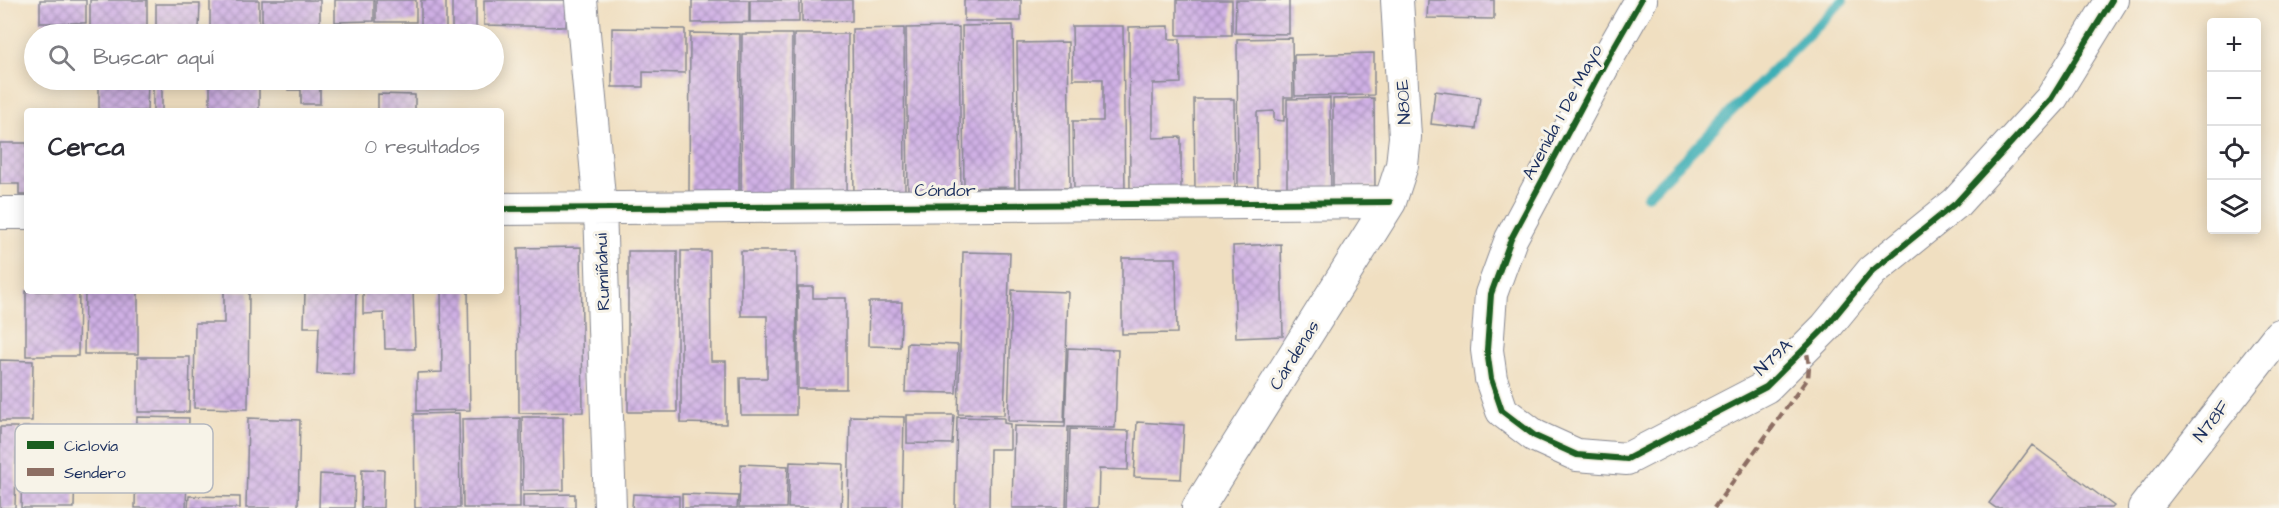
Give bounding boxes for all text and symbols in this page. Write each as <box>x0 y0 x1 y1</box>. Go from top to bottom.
map controls <box>2207 18 2261 234</box>
button: + <box>2207 18 2261 72</box>
search box <box>24 24 504 90</box>
street label: Avenida 1 De Mayo <box>1516 40 1610 185</box>
icon: search <box>45 41 78 74</box>
text: Buscar aquí <box>93 42 214 73</box>
button: − <box>2207 72 2261 126</box>
street label: N80E <box>1390 79 1417 125</box>
button: locate <box>2207 126 2261 180</box>
text: Cerca <box>48 129 125 165</box>
text: 0 resultados <box>364 133 480 161</box>
street label: Cóndor <box>914 178 976 203</box>
button: layers <box>2207 180 2261 234</box>
street label: Rumiñahui <box>589 232 616 311</box>
street label: Cárdenas <box>1263 316 1326 395</box>
street label: N79A <box>1749 333 1798 382</box>
street label: N78F <box>2187 395 2236 447</box>
legend <box>15 424 213 493</box>
text: Ciclovía <box>64 435 118 457</box>
text: Sendero <box>64 462 126 484</box>

